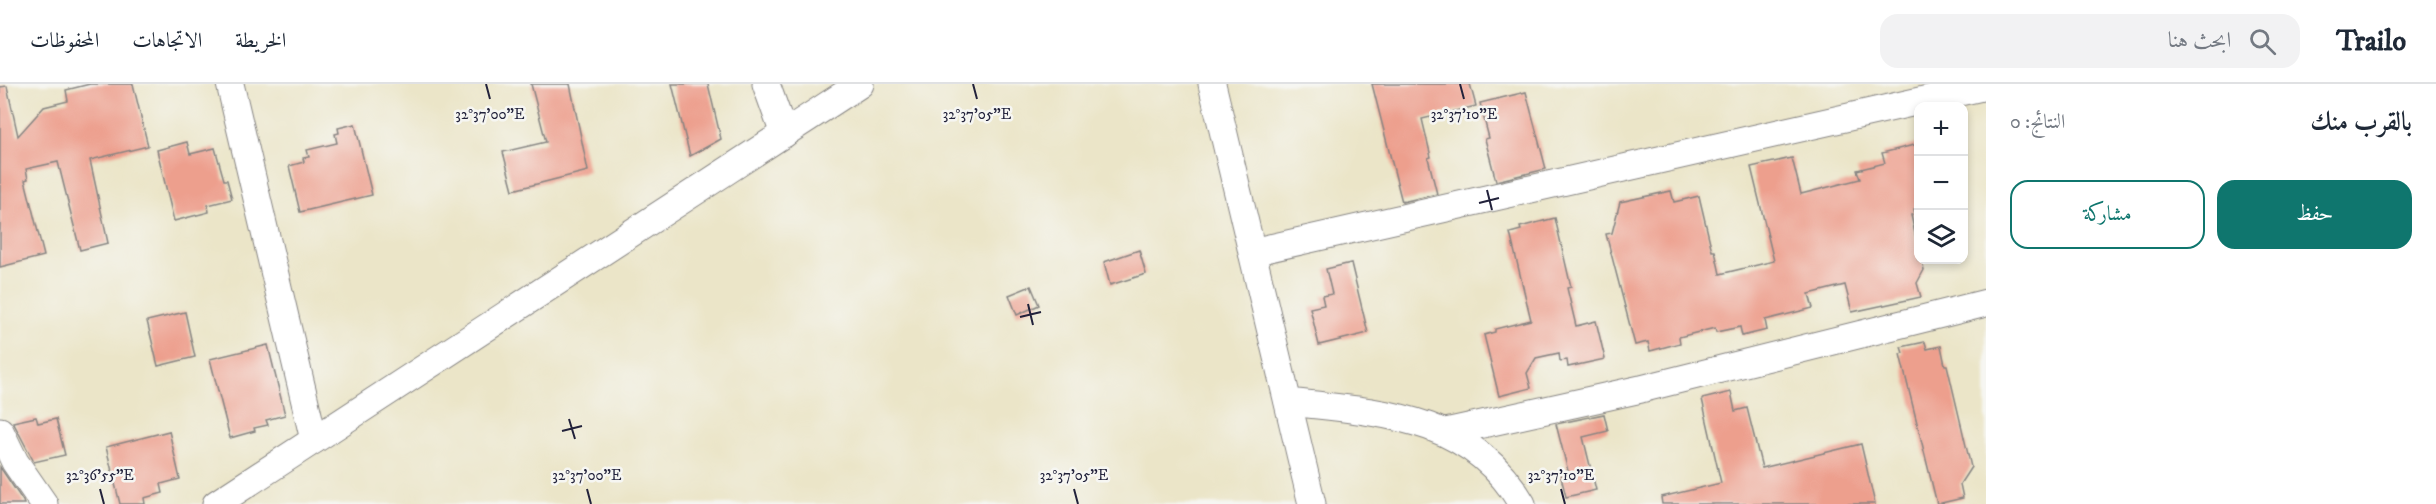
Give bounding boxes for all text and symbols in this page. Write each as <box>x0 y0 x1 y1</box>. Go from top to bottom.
search box <box>1880 14 2300 68</box>
text: Trailo <box>2336 24 2406 59</box>
icon: search <box>2246 25 2279 58</box>
text: ابحث هنا <box>2168 27 2231 54</box>
text: المحفوظات <box>30 28 99 54</box>
text: الاتجاهات <box>132 28 202 54</box>
text: الخريطة <box>235 28 286 54</box>
map controls <box>1914 102 1968 264</box>
button: + <box>1914 102 1968 156</box>
text: 32°37'00"E <box>455 105 525 124</box>
text: 32°37'05"E <box>943 105 1012 124</box>
text: 32°37'10"E <box>1431 105 1498 124</box>
text: بالقرب منك <box>2310 106 2412 139</box>
text: النتائج: 0 <box>2010 110 2065 135</box>
button: − <box>1914 156 1968 210</box>
button: مشاركة <box>2010 180 2205 249</box>
button: حفظ <box>2217 180 2412 249</box>
button: layers <box>1914 210 1968 264</box>
text: 32°36'55"E <box>66 466 134 485</box>
text: 32°37'00"E <box>552 466 622 485</box>
text: 32°37'05"E <box>1040 466 1109 485</box>
text: 32°37'10"E <box>1528 466 1595 485</box>

